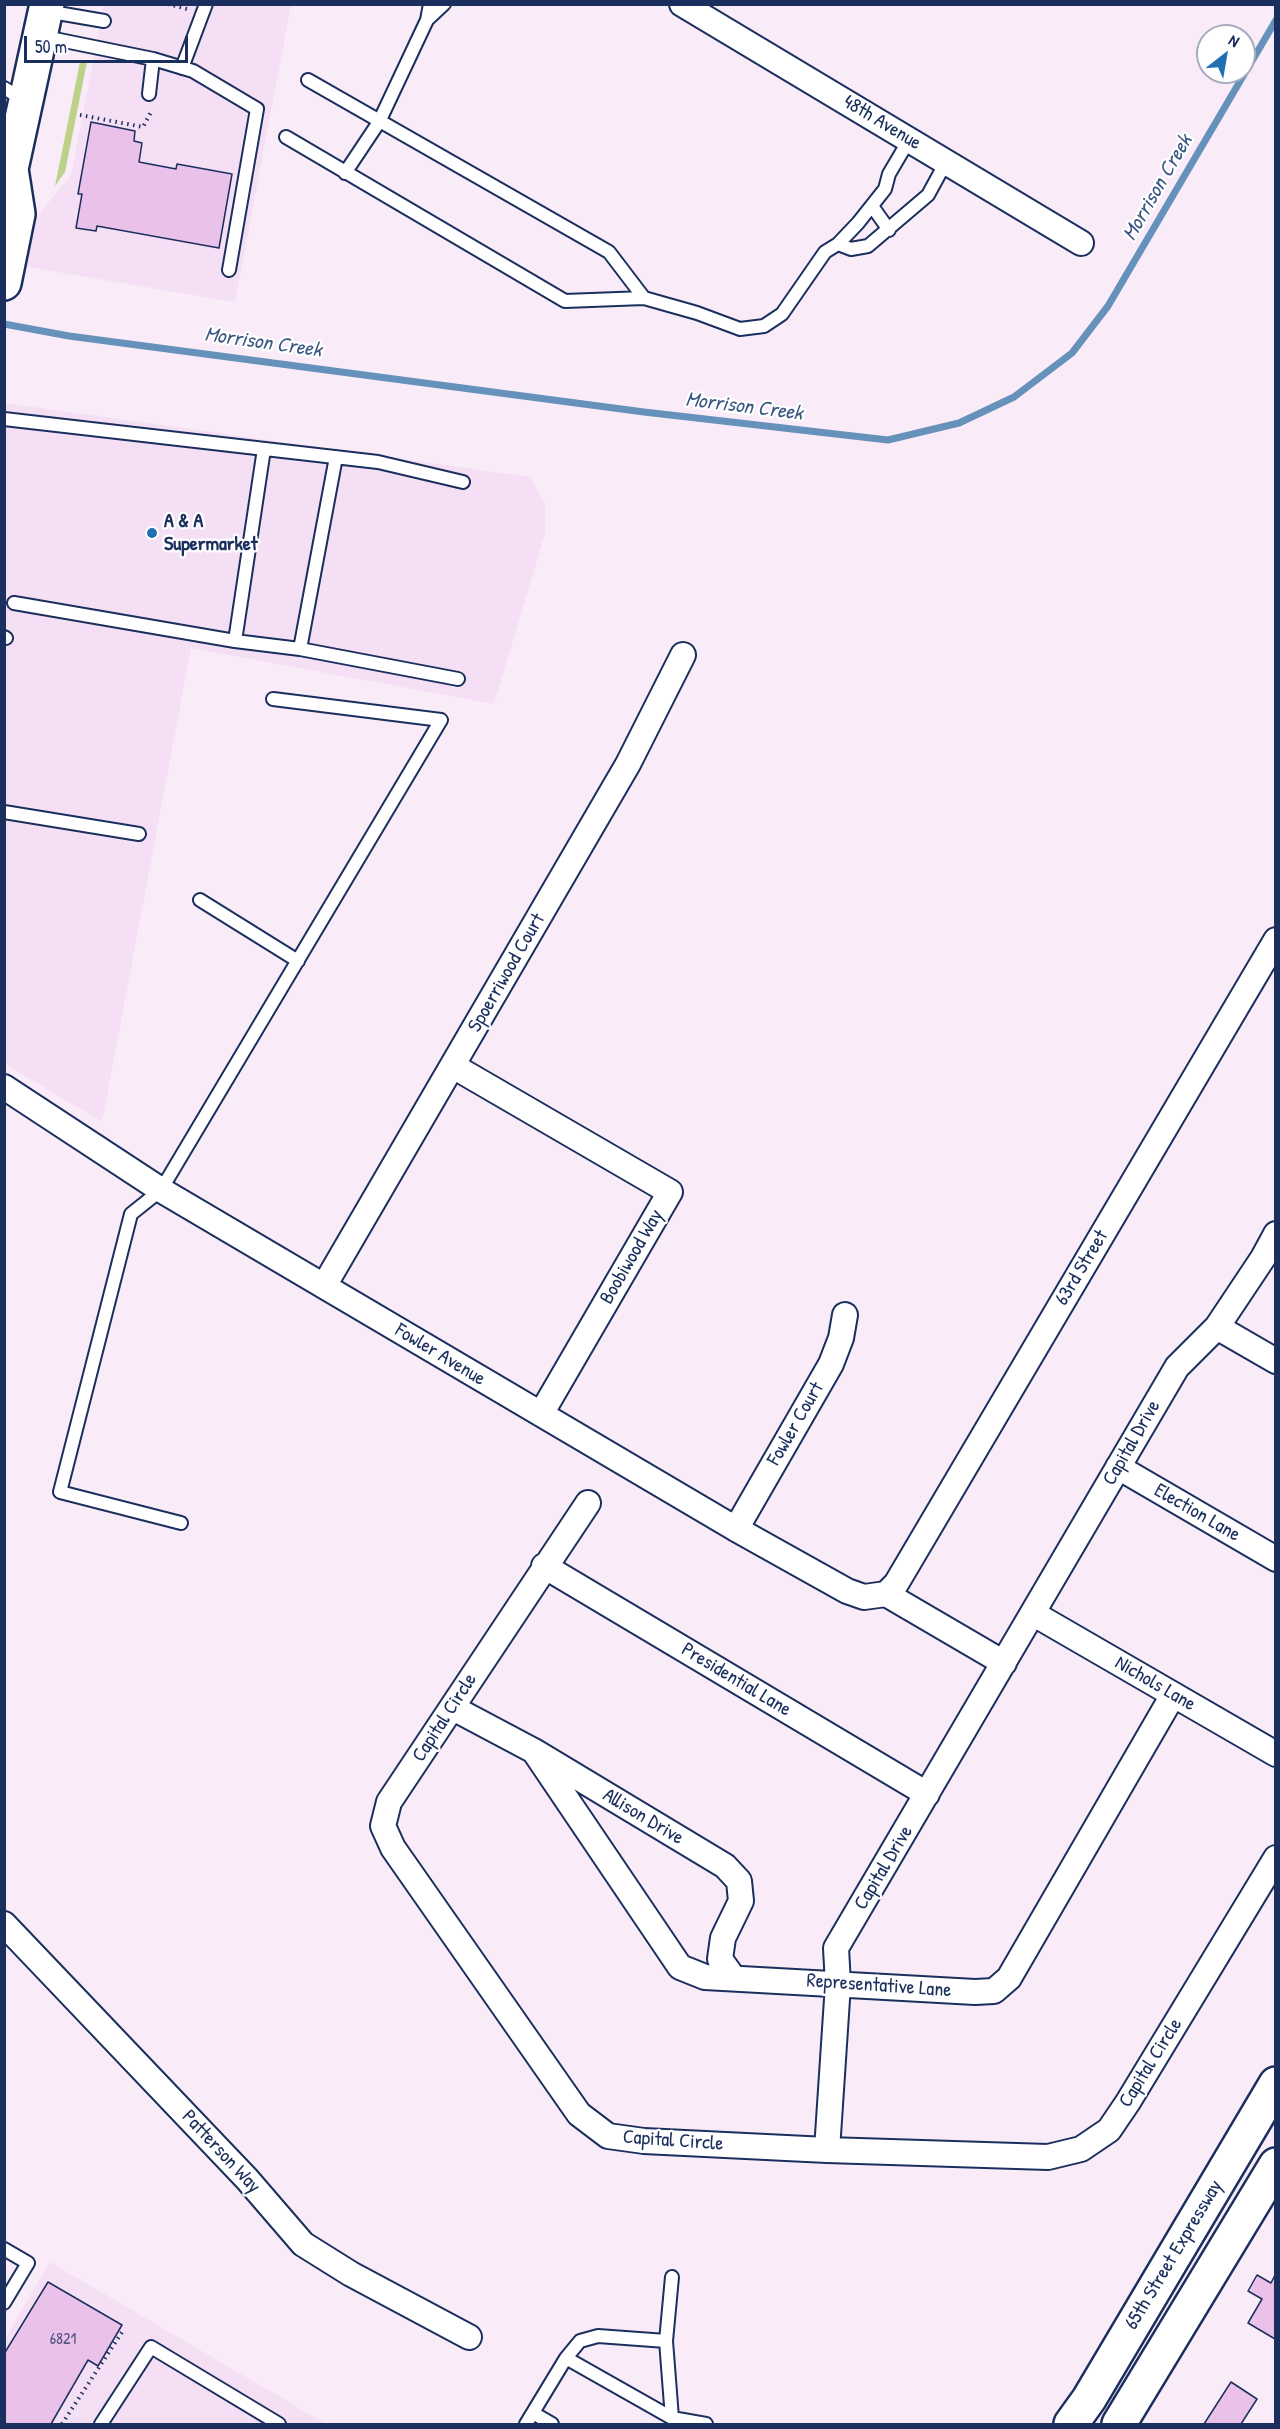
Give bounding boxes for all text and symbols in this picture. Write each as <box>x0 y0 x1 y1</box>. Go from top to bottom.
scale bar <box>27 24 190 62</box>
north arrow <box>1196 24 1256 84</box>
text: N <box>1225 29 1244 52</box>
text: 50 m <box>35 34 67 59</box>
street label: 48th Avenue <box>839 90 925 156</box>
water label: Morrison Creek <box>1118 131 1198 245</box>
water label: Morrison Creek <box>203 322 323 364</box>
water label: Morrison Creek <box>684 387 804 427</box>
place label: A & A Supermarket <box>164 510 258 557</box>
marker: A & A Supermarket <box>145 526 159 540</box>
street label: Spoerriwood Court <box>463 909 551 1037</box>
street label: Boobiwood Way <box>595 1205 669 1309</box>
street label: 63rd Street <box>1050 1226 1114 1310</box>
street label: Fowler Avenue <box>390 1319 490 1391</box>
street label: Fowler Court <box>763 1378 829 1470</box>
street label: Capital Drive <box>1098 1396 1166 1490</box>
street label: Election Lane <box>1150 1479 1244 1547</box>
street label: Presidential Lane <box>677 1638 795 1722</box>
street label: Nichols Lane <box>1110 1651 1200 1717</box>
street label: Capital Circle <box>408 1669 482 1767</box>
street label: Allison Drive <box>598 1784 688 1850</box>
street label: Capital Drive <box>849 1821 919 1915</box>
street label: Representative Lane <box>806 1969 952 2003</box>
street label: Capital Circle <box>1114 2014 1188 2112</box>
street label: Patterson Way <box>176 2105 266 2199</box>
street label: Capital Circle <box>622 2126 724 2156</box>
street label: 65th Street Expressway <box>1120 2176 1228 2334</box>
house number: 6821 <box>50 2330 76 2350</box>

